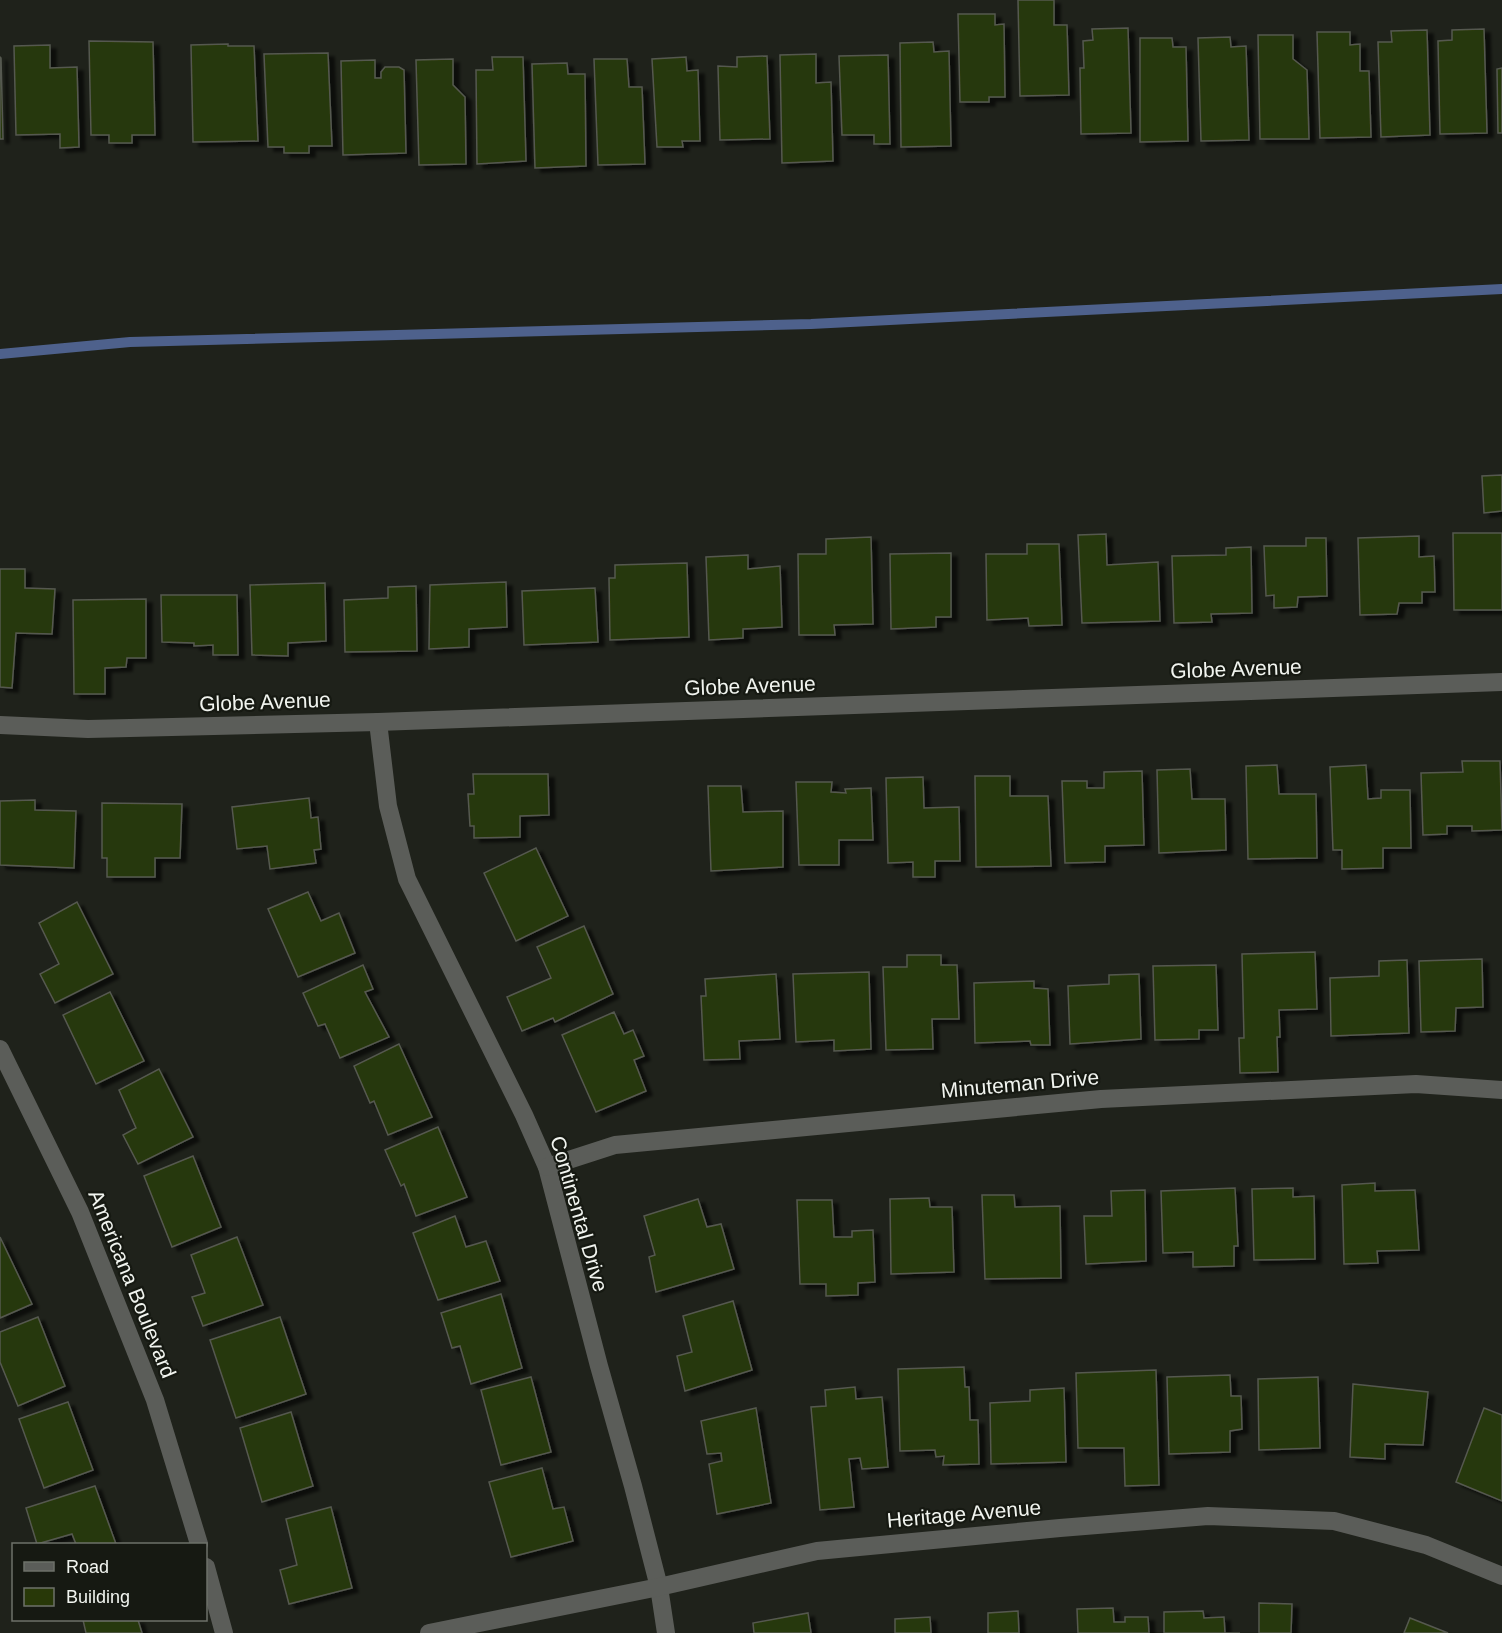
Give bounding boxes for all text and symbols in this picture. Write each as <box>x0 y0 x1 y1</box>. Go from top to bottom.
street label: Globe Avenue <box>1170 655 1302 682</box>
street label: Globe Avenue <box>684 672 816 699</box>
street label: Globe Avenue <box>199 688 331 715</box>
street label: Minuteman Drive <box>940 1065 1100 1102</box>
street label: Continental Drive <box>546 1133 613 1294</box>
street label: Americana Boulevard <box>84 1186 181 1381</box>
street label: Heritage Avenue <box>886 1495 1042 1532</box>
legend <box>12 1543 207 1621</box>
text: Road <box>66 1557 109 1577</box>
text: Building <box>66 1587 130 1607</box>

